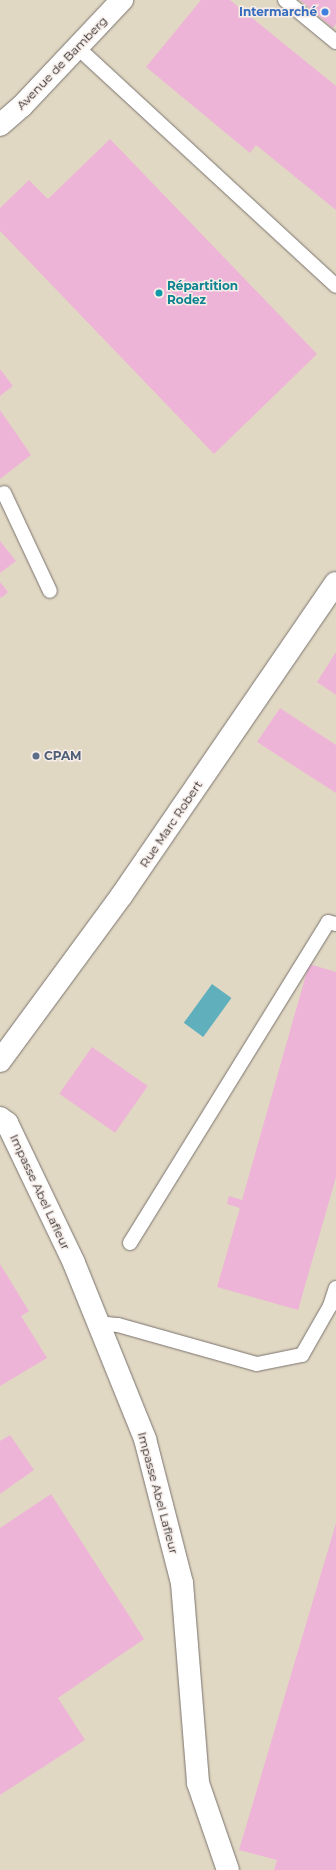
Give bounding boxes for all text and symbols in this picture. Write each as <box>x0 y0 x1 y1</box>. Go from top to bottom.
place label: Intermarché <box>239 5 317 19</box>
marker: Intermarché <box>320 7 330 17</box>
street label: Avenue de Bamberg <box>14 13 110 113</box>
place label: Répartition Rodez <box>167 279 238 307</box>
marker: Répartition Rodez <box>154 288 164 298</box>
place label: CPAM <box>44 749 82 763</box>
marker: CPAM <box>31 751 41 761</box>
street label: Rue Marc Robert <box>137 778 205 870</box>
street label: Impasse Abel Lafleur <box>7 1132 73 1252</box>
street label: Impasse Abel Lafleur <box>135 1430 181 1556</box>

